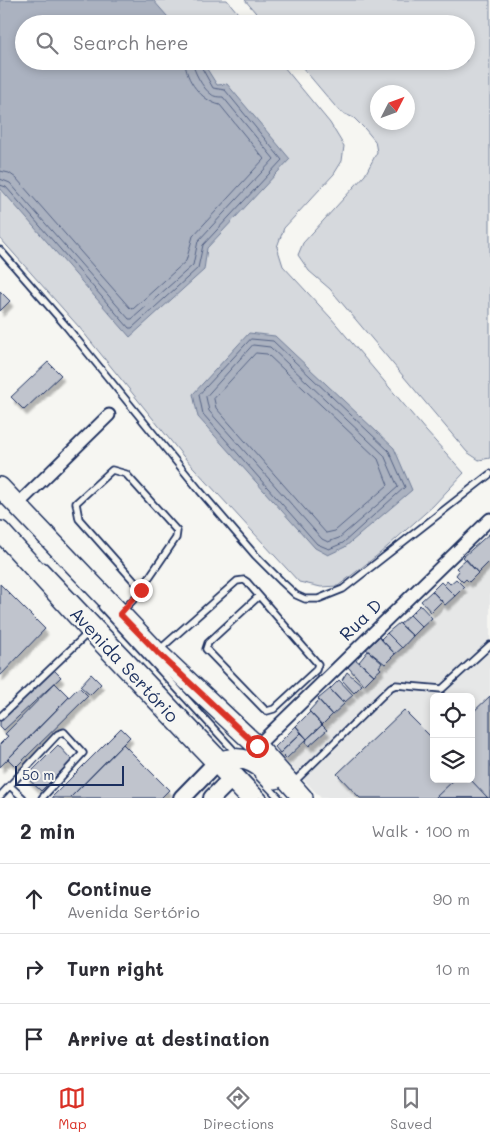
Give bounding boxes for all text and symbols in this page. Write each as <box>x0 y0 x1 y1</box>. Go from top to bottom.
search box <box>15 15 475 70</box>
icon: search <box>33 29 61 57</box>
text: Search here <box>73 30 189 55</box>
north arrow <box>370 85 415 130</box>
route end <box>130 579 153 602</box>
street label: Rua D <box>334 593 387 646</box>
street label: Avenida Sertório <box>65 602 185 727</box>
map controls <box>430 693 475 783</box>
button: locate <box>430 693 475 738</box>
route start <box>246 735 269 758</box>
button: layers <box>430 738 475 783</box>
scale bar <box>15 763 124 786</box>
text: 50 m <box>22 765 54 784</box>
text: 2 min <box>20 817 75 844</box>
text: Walk · 100 m <box>371 820 470 841</box>
text: Continue <box>67 876 152 901</box>
icon: ahead <box>20 885 48 913</box>
text: 90 m <box>433 888 470 909</box>
text: Avenida Sertório <box>67 901 200 922</box>
icon: right <box>20 955 48 983</box>
text: Turn right <box>67 956 164 981</box>
text: 10 m <box>435 958 470 979</box>
icon: arrive <box>20 1025 48 1053</box>
text: Arrive at destination <box>67 1026 270 1051</box>
tab: Map <box>58 1084 87 1133</box>
tab: Directions <box>203 1084 274 1133</box>
tab: Saved <box>390 1084 432 1133</box>

